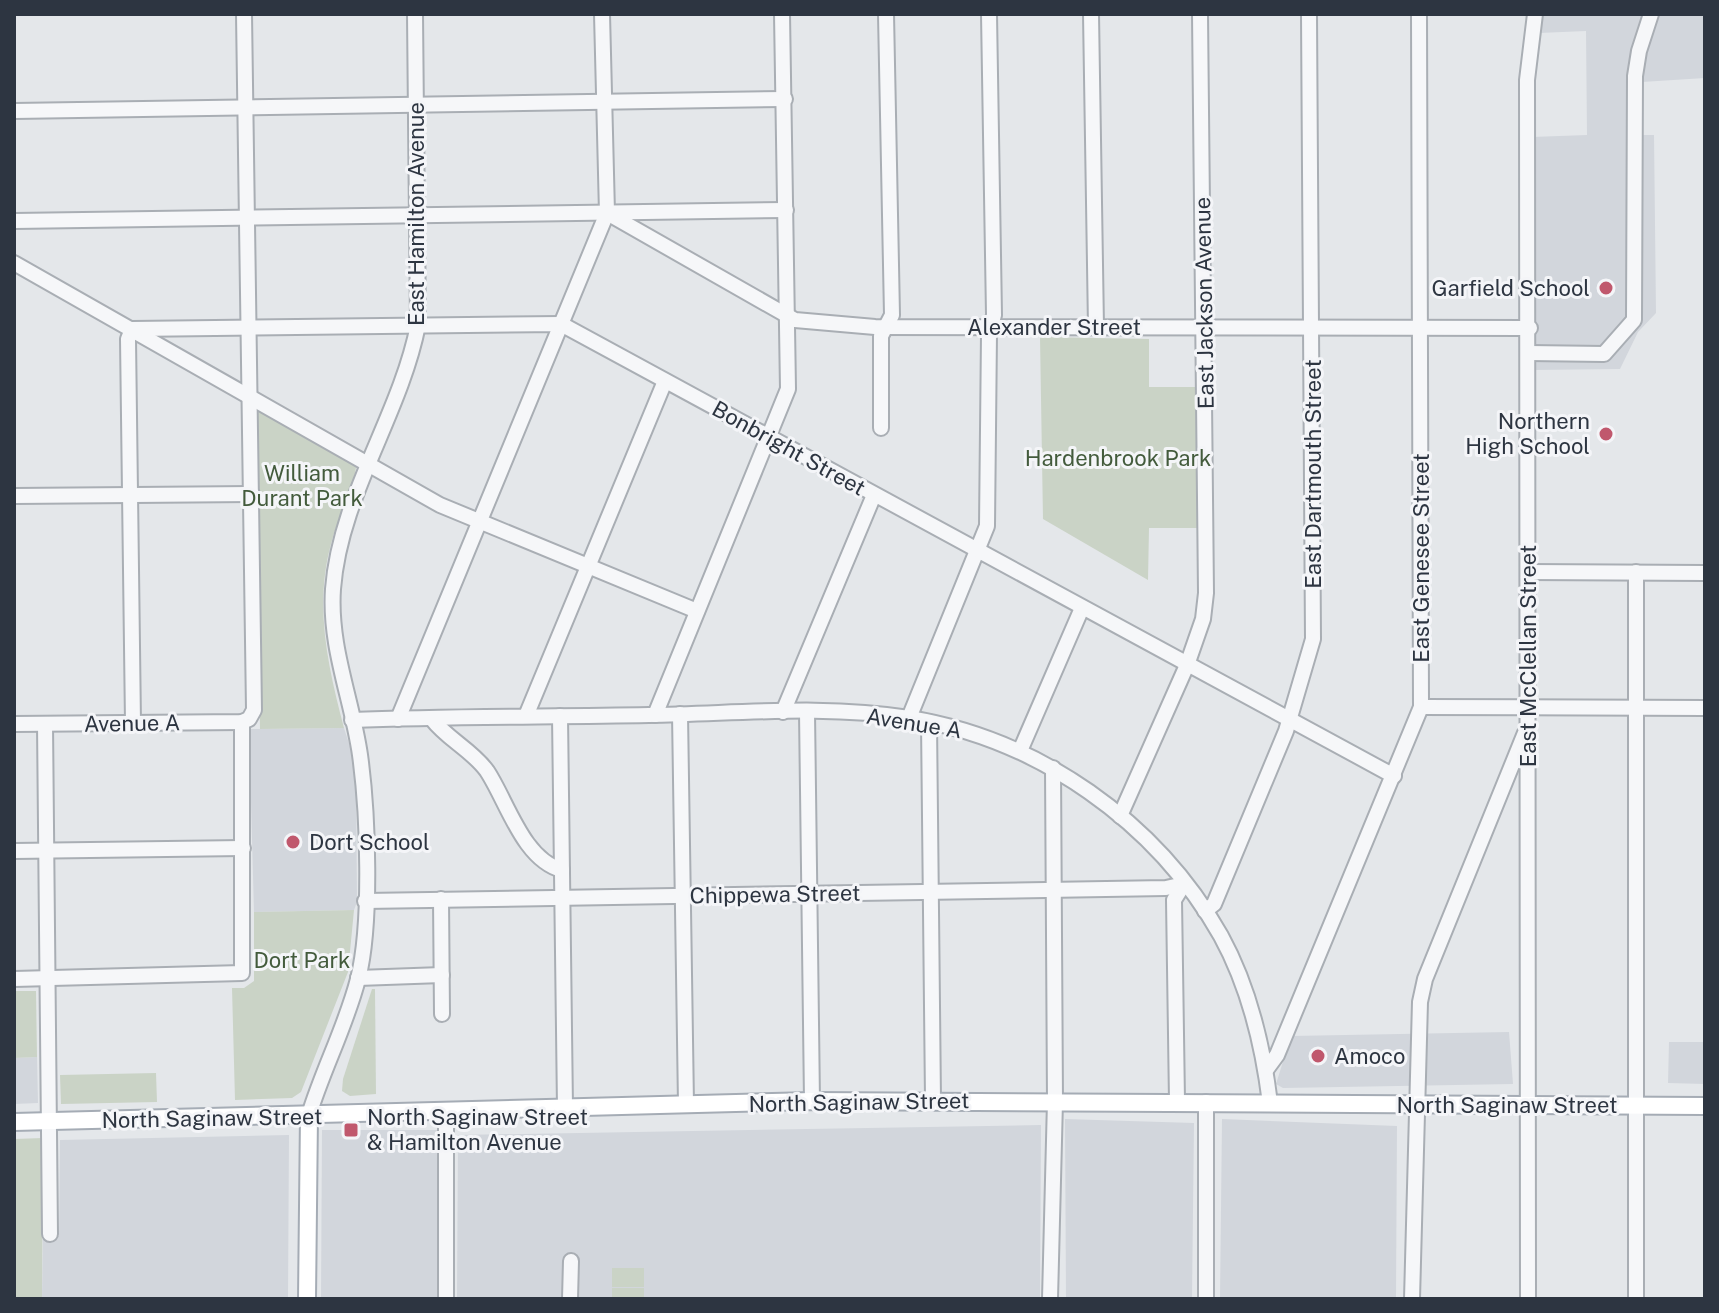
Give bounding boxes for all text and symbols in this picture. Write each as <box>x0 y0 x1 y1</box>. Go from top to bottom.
street label: East Hamilton Avenue <box>403 102 429 326</box>
street label: East Jackson Avenue <box>1189 197 1219 409</box>
place label: Garfield School <box>1431 275 1590 301</box>
marker: Garfield School <box>1597 279 1615 297</box>
street label: Alexander Street <box>967 314 1141 340</box>
street label: East Dartmouth Street <box>1300 359 1326 589</box>
street label: Bonbright Street <box>708 395 870 501</box>
place label: Northern High School <box>1465 408 1590 459</box>
marker: Northern High School <box>1597 425 1615 443</box>
park label: Hardenbrook Park <box>1025 445 1211 471</box>
street label: East Genesee Street <box>1408 453 1434 663</box>
park label: William Durant Park <box>241 460 363 511</box>
street label: East McClellan Street <box>1515 545 1541 767</box>
street label: Avenue A <box>864 703 964 743</box>
street label: Avenue A <box>84 709 180 737</box>
place label: Dort School <box>309 829 430 855</box>
marker: Dort School <box>284 833 302 851</box>
street label: Chippewa Street <box>689 880 861 908</box>
park label: Dort Park <box>254 947 350 973</box>
place label: Amoco <box>1334 1043 1405 1069</box>
marker: Amoco <box>1309 1047 1327 1065</box>
street label: North Saginaw Street <box>748 1087 970 1117</box>
street label: North Saginaw Street <box>1396 1092 1618 1118</box>
street label: North Saginaw Street <box>101 1103 323 1133</box>
place label: North Saginaw Street & Hamilton Avenue <box>367 1104 588 1155</box>
marker: North Saginaw Street & Hamilton Avenue <box>342 1121 360 1139</box>

